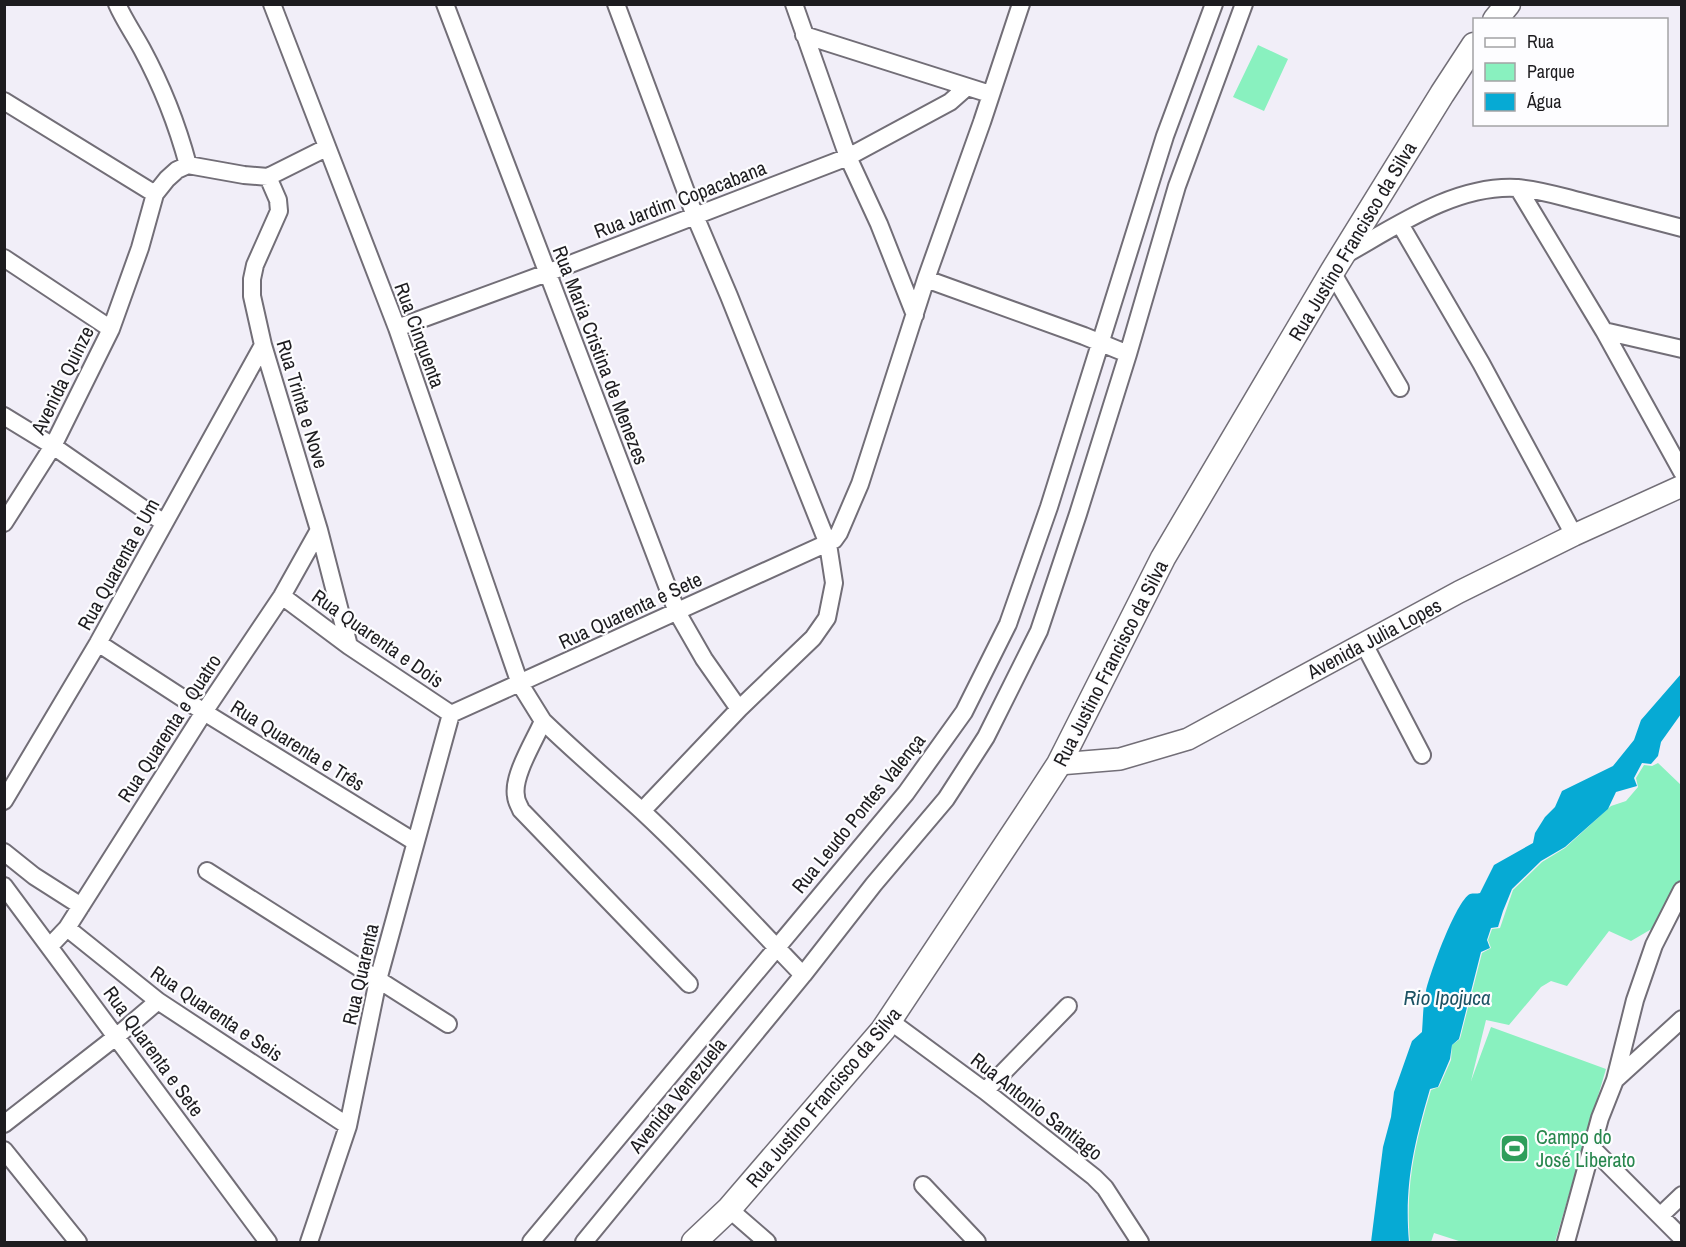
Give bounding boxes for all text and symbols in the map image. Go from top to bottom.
legend [1473,18,1668,126]
text: Rua [1527,29,1554,54]
text: Parque [1527,59,1575,84]
text: Água [1526,89,1561,114]
street label: Rua Justino Francisco da Silva [1282,136,1422,346]
street label: Rua Jardim Copacabana [590,154,770,244]
street label: Rua Maria Cristina de Menezes [547,242,655,468]
street label: Rua Cinquenta [388,279,452,391]
street label: Avenida Quinze [24,321,100,440]
street label: Rua Trinta e Nove [271,336,335,472]
street label: Rua Quarenta e Um [71,493,165,635]
street label: Rua Justino Francisco da Silva [1046,555,1174,771]
street label: Rua Quarenta e Sete [554,565,706,655]
street label: Rua Quarenta e Dois [307,582,449,694]
street label: Avenida Julia Lopes [1301,591,1446,685]
street label: Rua Quarenta e Quatro [111,649,227,807]
street label: Rua Quarenta e Três [226,693,370,797]
street label: Rua Leudo Pontes Valença [785,727,931,899]
street label: Rua Quarenta [335,921,385,1027]
street label: Rua Quarenta e Seis [146,959,288,1067]
street label: Rua Quarenta e Sete [98,980,210,1122]
water label: Rio Ipojuca [1403,983,1491,1012]
street label: Rua Justino Francisco da Silva [739,1001,907,1193]
street label: Avenida Venezuela [621,1032,732,1159]
street label: Rua Antonio Santiago [965,1046,1109,1166]
place label: Campo do José Liberato [1536,1123,1635,1173]
sports icon: Campo do José Liberato [1499,1132,1531,1164]

